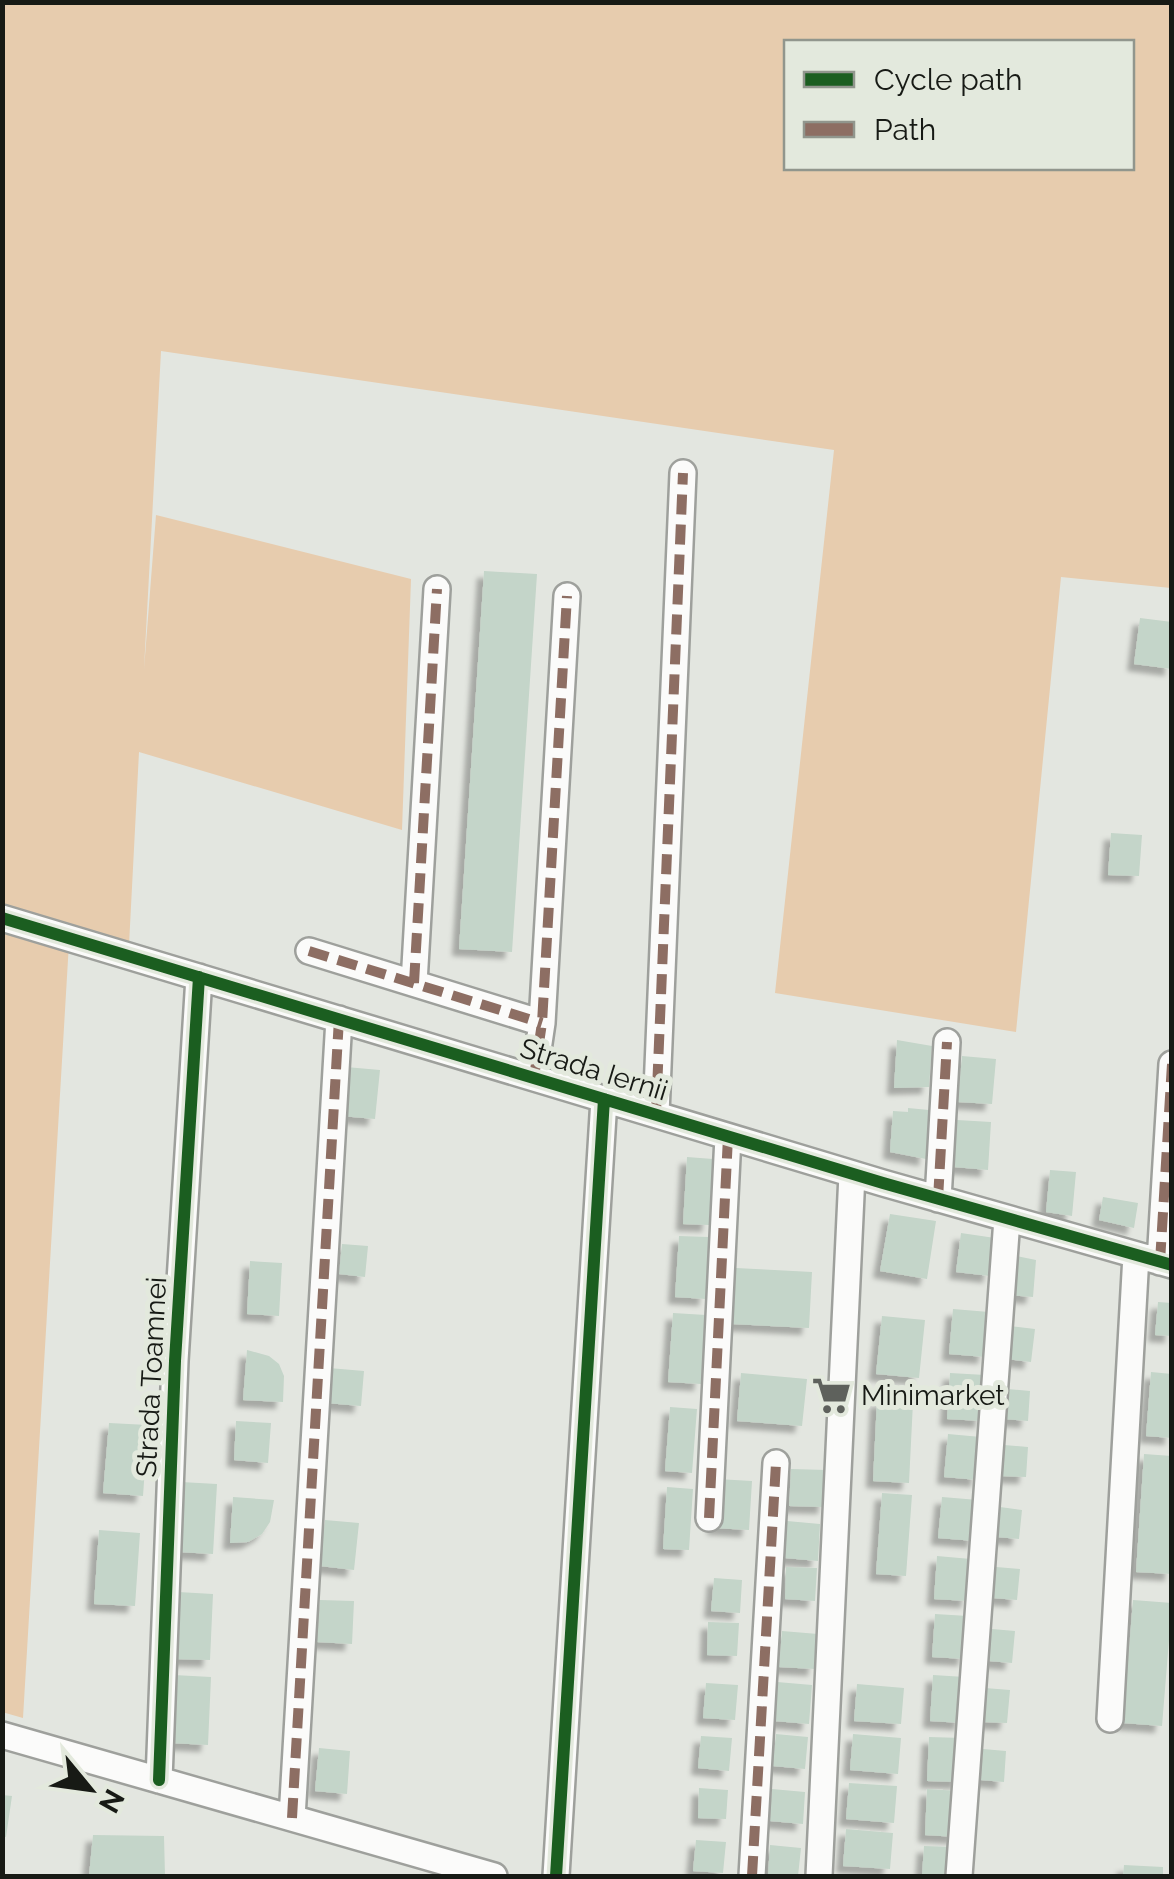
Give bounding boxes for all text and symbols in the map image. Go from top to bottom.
legend [784,40,1134,170]
text: Cycle path [874,62,1022,97]
text: Path [874,112,936,147]
street label: Strada Iernii [516,1031,672,1108]
street label: Strada Toamnei [130,1276,173,1478]
supermarket icon: Minimarket [810,1374,852,1416]
place label: Minimarket [861,1379,1005,1412]
north arrow [40,1739,140,1839]
text: N [92,1784,131,1818]

